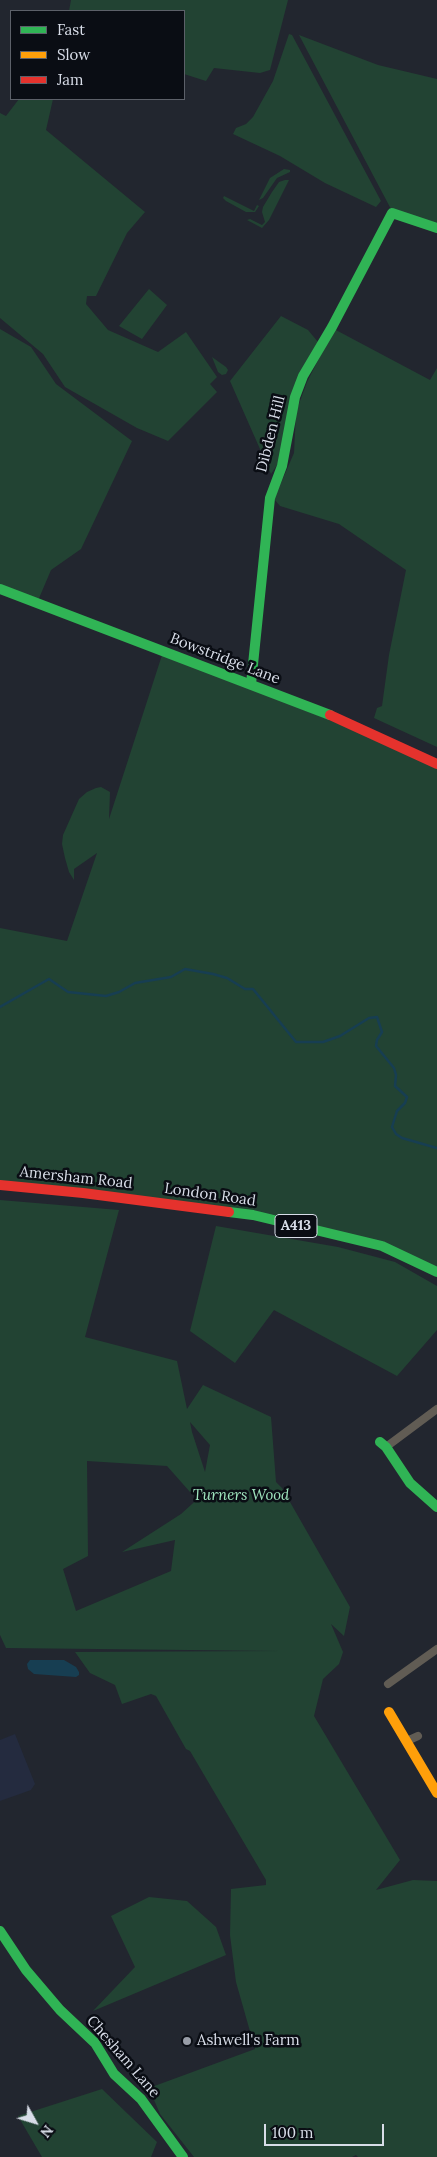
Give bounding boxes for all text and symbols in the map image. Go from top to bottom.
legend [10,10,185,100]
text: Fast [57,20,85,39]
text: Slow [57,45,90,64]
text: Jam [57,70,84,89]
street label: Dibden Hill [253,394,289,474]
street label: Bowstridge Lane [167,630,283,688]
street label: Amersham Road [19,1163,133,1193]
street label: London Road [163,1180,257,1210]
road number: A413 [275,1214,317,1238]
park label: Turners Wood [193,1487,289,1505]
street label: Chesham Lane [83,2012,163,2102]
place label: Ashwell's Farm [197,2032,300,2050]
marker: Ashwell's Farm [181,2035,193,2047]
north arrow [10,2097,60,2147]
scale bar [267,2114,387,2146]
text: N [36,2122,57,2141]
text: 100 m [272,2123,313,2142]

